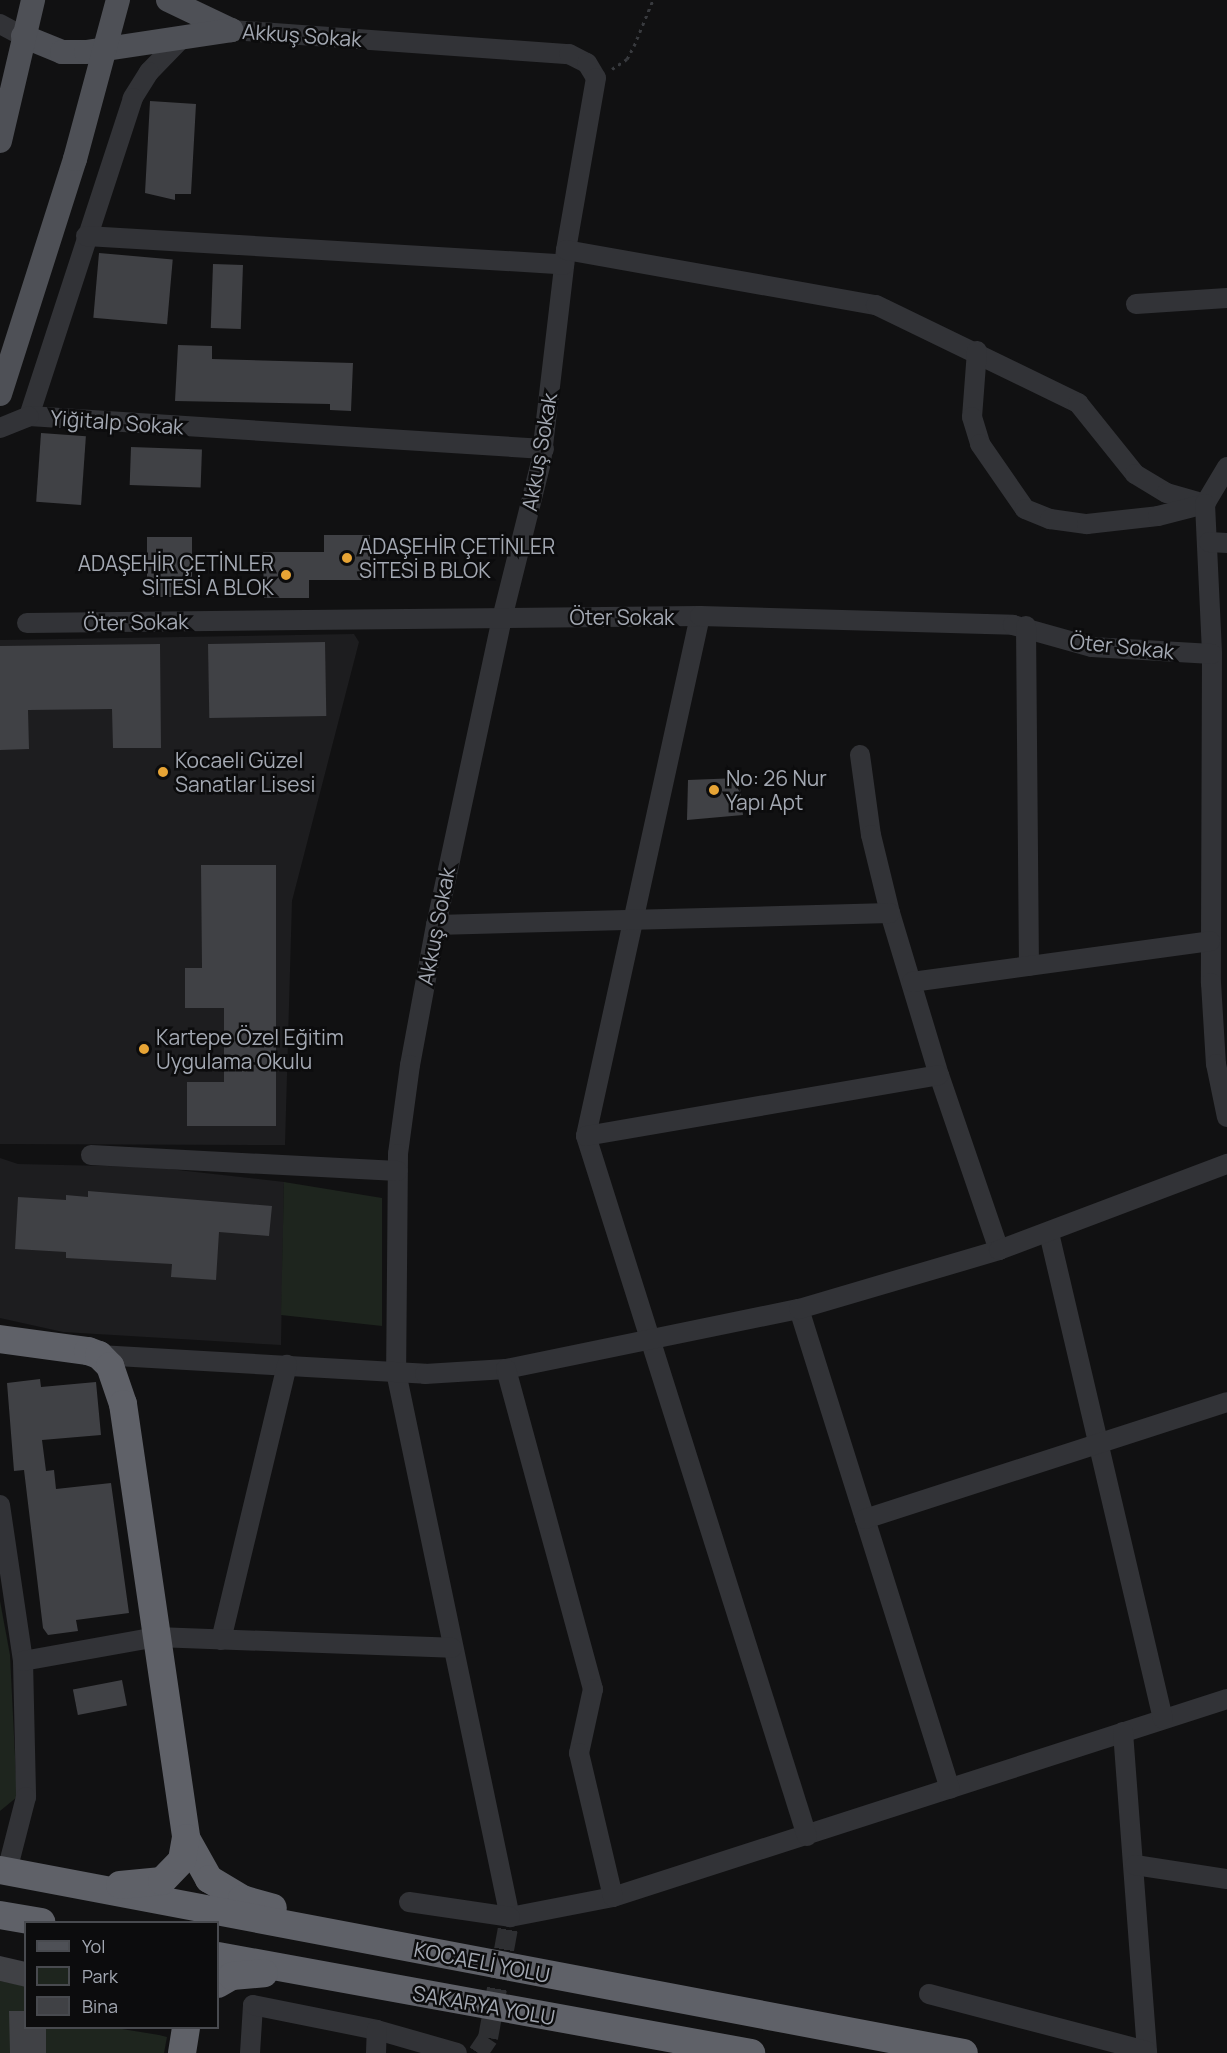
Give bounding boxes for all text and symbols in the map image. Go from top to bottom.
street label: Akkuş Sokak [241,18,363,52]
street label: Akkuş Sokak [516,391,562,513]
street label: Yiğitalp Sokak [50,405,184,439]
place label: ADAŞEHİR ÇETİNLER SİTESİ B BLOK [359,533,555,583]
place label: ADAŞEHİR ÇETİNLER SİTESİ A BLOK [78,550,274,600]
marker: ADAŞEHİR ÇETİNLER SİTESİ B BLOK [340,551,354,565]
marker: ADAŞEHİR ÇETİNLER SİTESİ A BLOK [279,568,293,582]
street label: Öter Sokak [569,604,675,630]
street label: Öter Sokak [83,608,189,636]
street label: Öter Sokak [1068,628,1176,664]
place label: Kocaeli Güzel Sanatlar Lisesi [175,747,315,797]
marker: Kocaeli Güzel Sanatlar Lisesi [156,765,170,779]
place label: No: 26 Nur Yapı Apt [726,765,827,815]
marker: No: 26 Nur Yapı Apt [707,783,721,797]
street label: Akkuş Sokak [412,865,460,987]
place label: Kartepe Özel Eğitim Uygulama Okulu [156,1024,344,1074]
marker: Kartepe Özel Eğitim Uygulama Okulu [137,1042,151,1056]
legend [24,1921,219,2029]
text: Yol [82,1934,105,1958]
street label: KOCAELİ YOLU [412,1936,552,1988]
text: Park [82,1964,118,1988]
street label: SAKARYA YOLU [411,1980,557,2030]
text: Bina [82,1994,118,2018]

